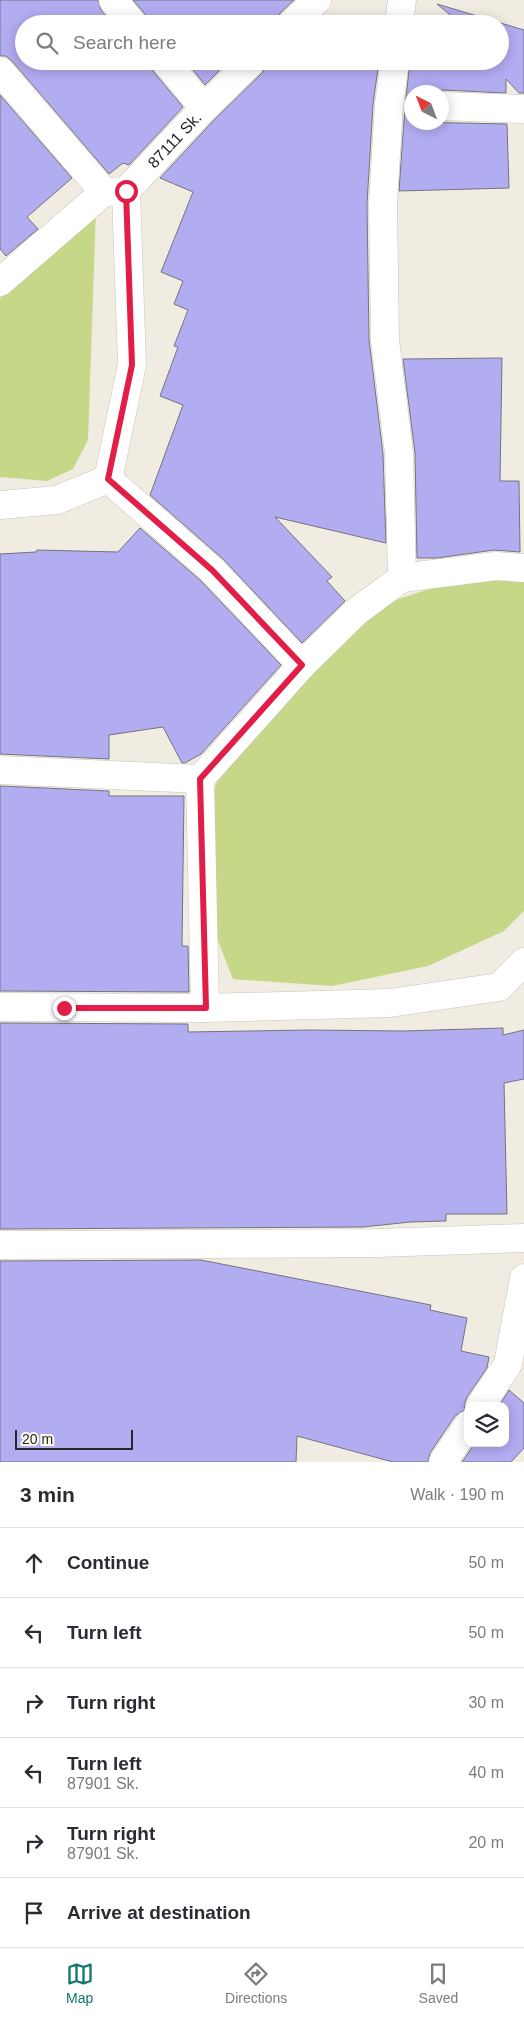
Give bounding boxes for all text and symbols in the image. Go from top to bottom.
search box [15,15,509,70]
icon: search [33,29,61,57]
text: Search here [73,32,177,53]
north arrow [404,85,449,130]
street label: 87111 Sk. [145,109,205,171]
route start [115,180,138,203]
route end [53,997,76,1020]
map controls [464,1402,509,1447]
button: layers [464,1402,509,1447]
scale bar [15,1427,132,1450]
text: 20 m [22,1431,53,1447]
text: 3 min [20,1483,75,1506]
text: Walk · 190 m [410,1486,504,1503]
icon: ahead [20,1549,48,1577]
text: Continue [67,1552,149,1573]
text: 50 m [468,1554,504,1571]
icon: left [20,1619,48,1647]
text: Turn left [67,1622,142,1643]
text: 50 m [468,1624,504,1641]
icon: right [20,1689,48,1717]
text: Turn right [67,1692,155,1713]
text: 30 m [468,1694,504,1711]
text: Turn left [67,1753,142,1774]
icon: left [20,1759,48,1787]
text: 40 m [468,1764,504,1781]
text: 87901 Sk. [67,1775,139,1792]
text: Turn right [67,1823,155,1844]
icon: right [20,1829,48,1857]
text: 20 m [468,1834,504,1851]
text: 87901 Sk. [67,1845,139,1862]
icon: arrive [20,1899,48,1927]
text: Arrive at destination [67,1902,251,1923]
tab: Map [66,1960,94,2006]
tab: Directions [225,1960,287,2006]
tab: Saved [419,1960,458,2006]

